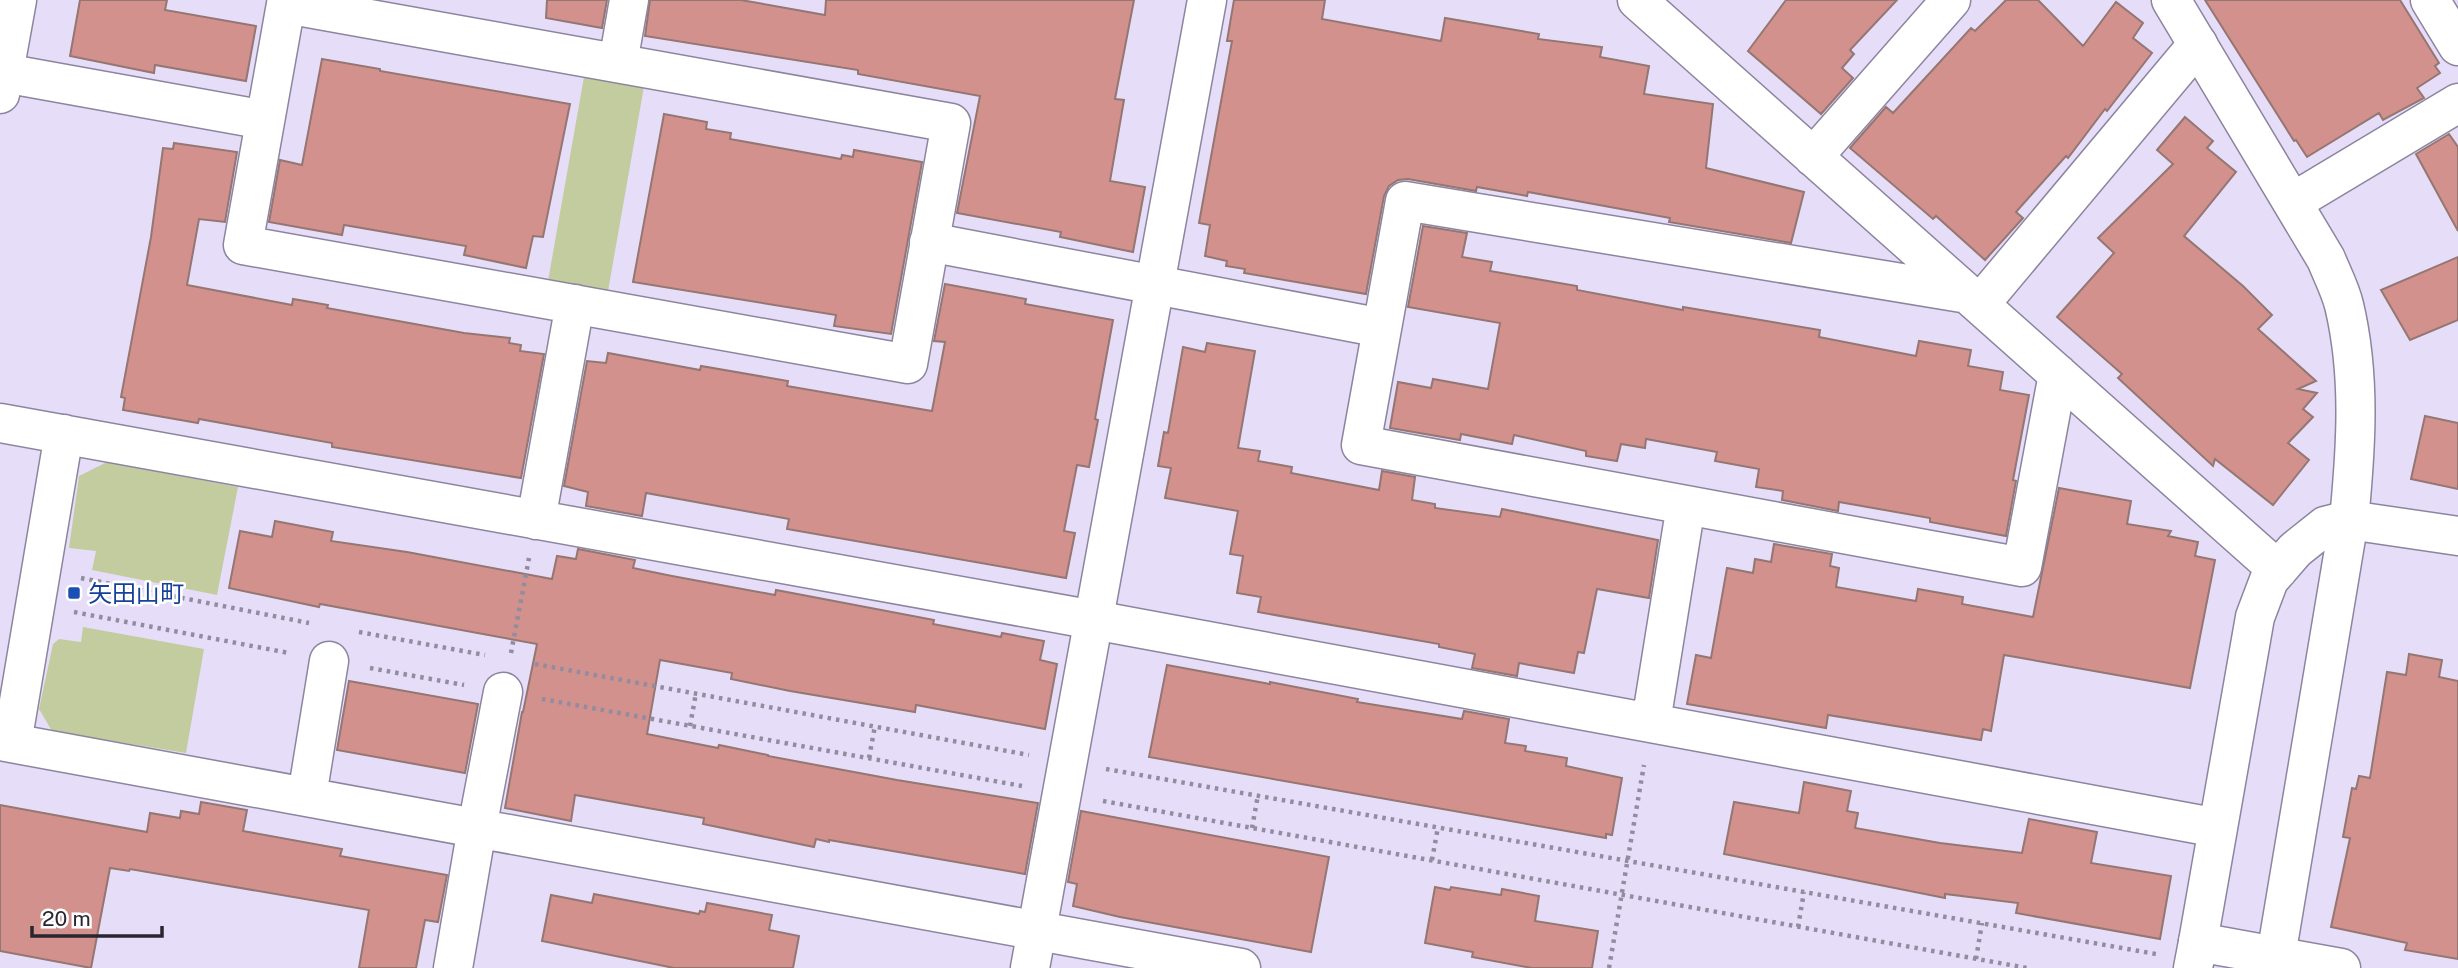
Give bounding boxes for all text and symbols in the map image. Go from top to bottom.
place label: 矢田山町 [88,579,184,607]
marker: 矢田山町 [66,585,82,601]
scale bar [32,894,161,938]
text: 20 m [42,906,91,931]

